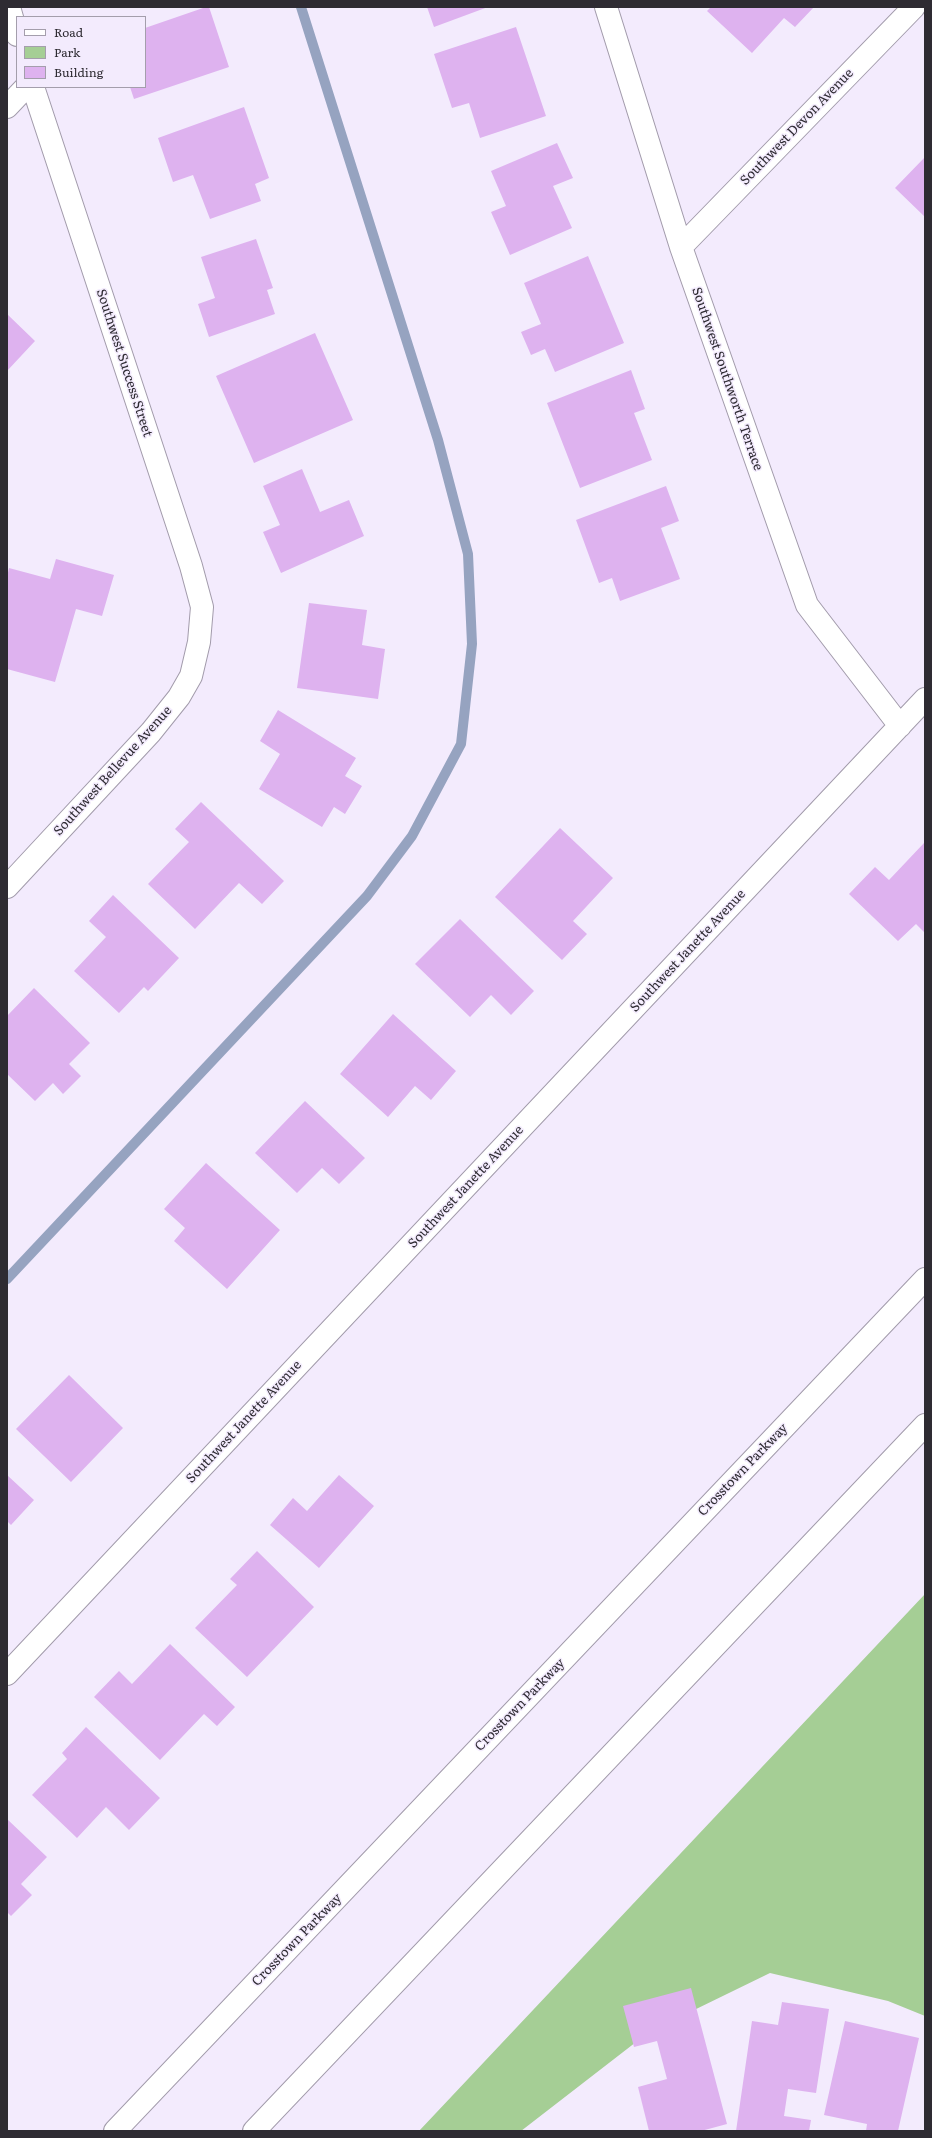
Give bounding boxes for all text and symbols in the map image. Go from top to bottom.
legend [16,16,146,88]
text: Road [54,23,83,41]
text: Park [54,43,80,61]
text: Building [54,63,103,81]
street label: Southwest Devon Avenue [737,66,857,188]
street label: Southwest Southworth Terrace [688,285,766,473]
street label: Southwest Success Street [93,287,155,439]
street label: Southwest Bellevue Avenue [51,703,175,839]
street label: Southwest Janette Avenue [627,887,749,1015]
street label: Southwest Janette Avenue [405,1123,527,1251]
street label: Southwest Janette Avenue [183,1358,305,1486]
street label: Crosstown Parkway [695,1421,791,1519]
street label: Crosstown Parkway [472,1656,568,1754]
street label: Crosstown Parkway [249,1891,345,1989]

